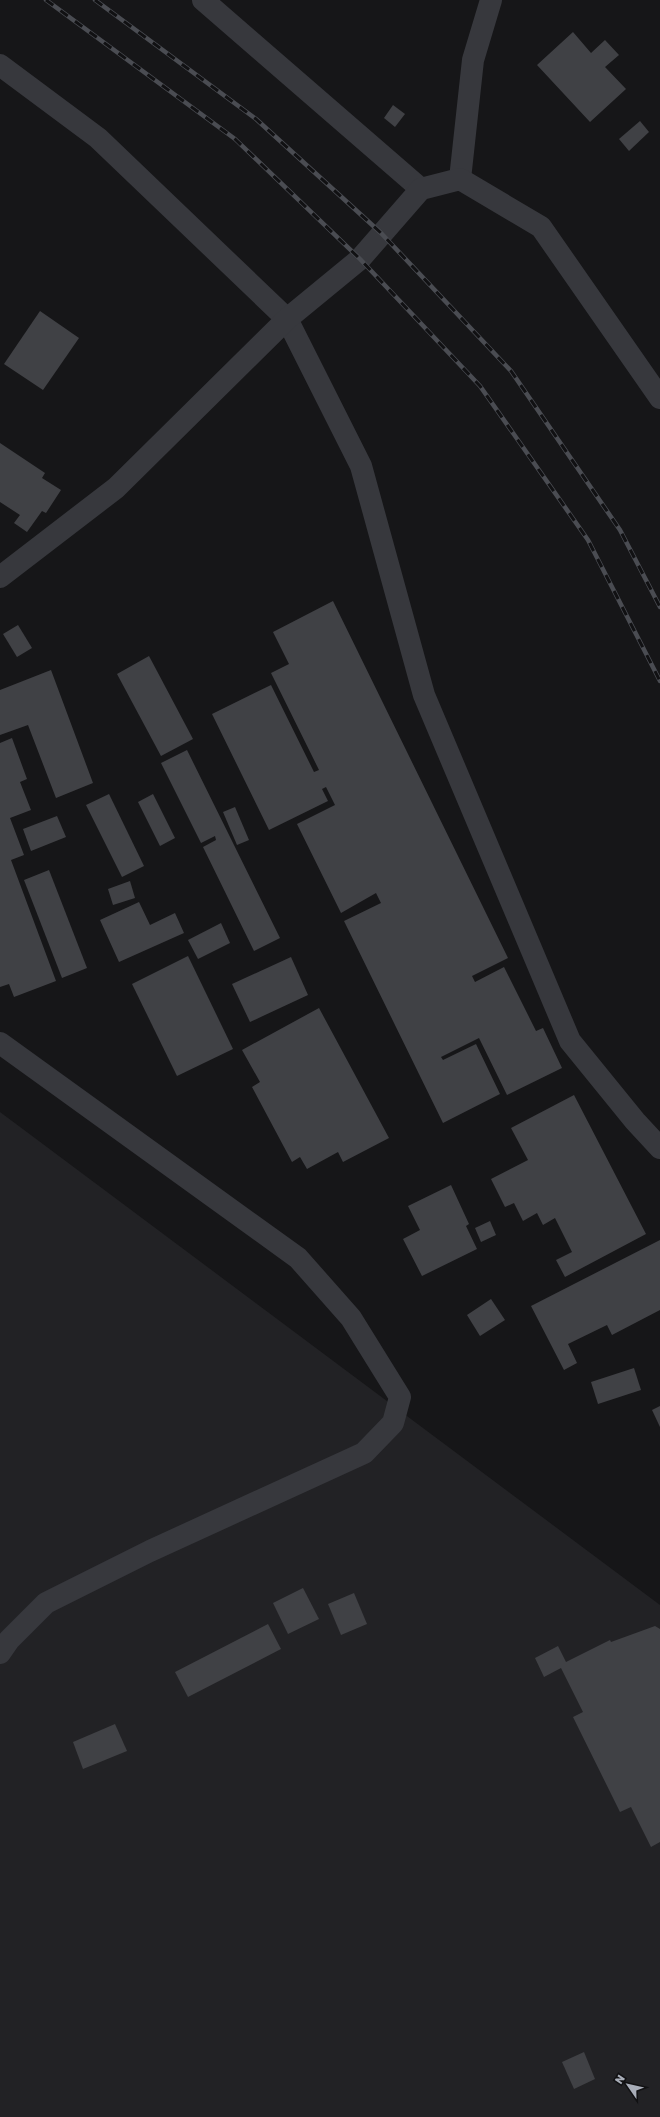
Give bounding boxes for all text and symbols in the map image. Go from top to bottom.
north arrow [608,2065,648,2105]
text: N [612,2072,627,2086]

